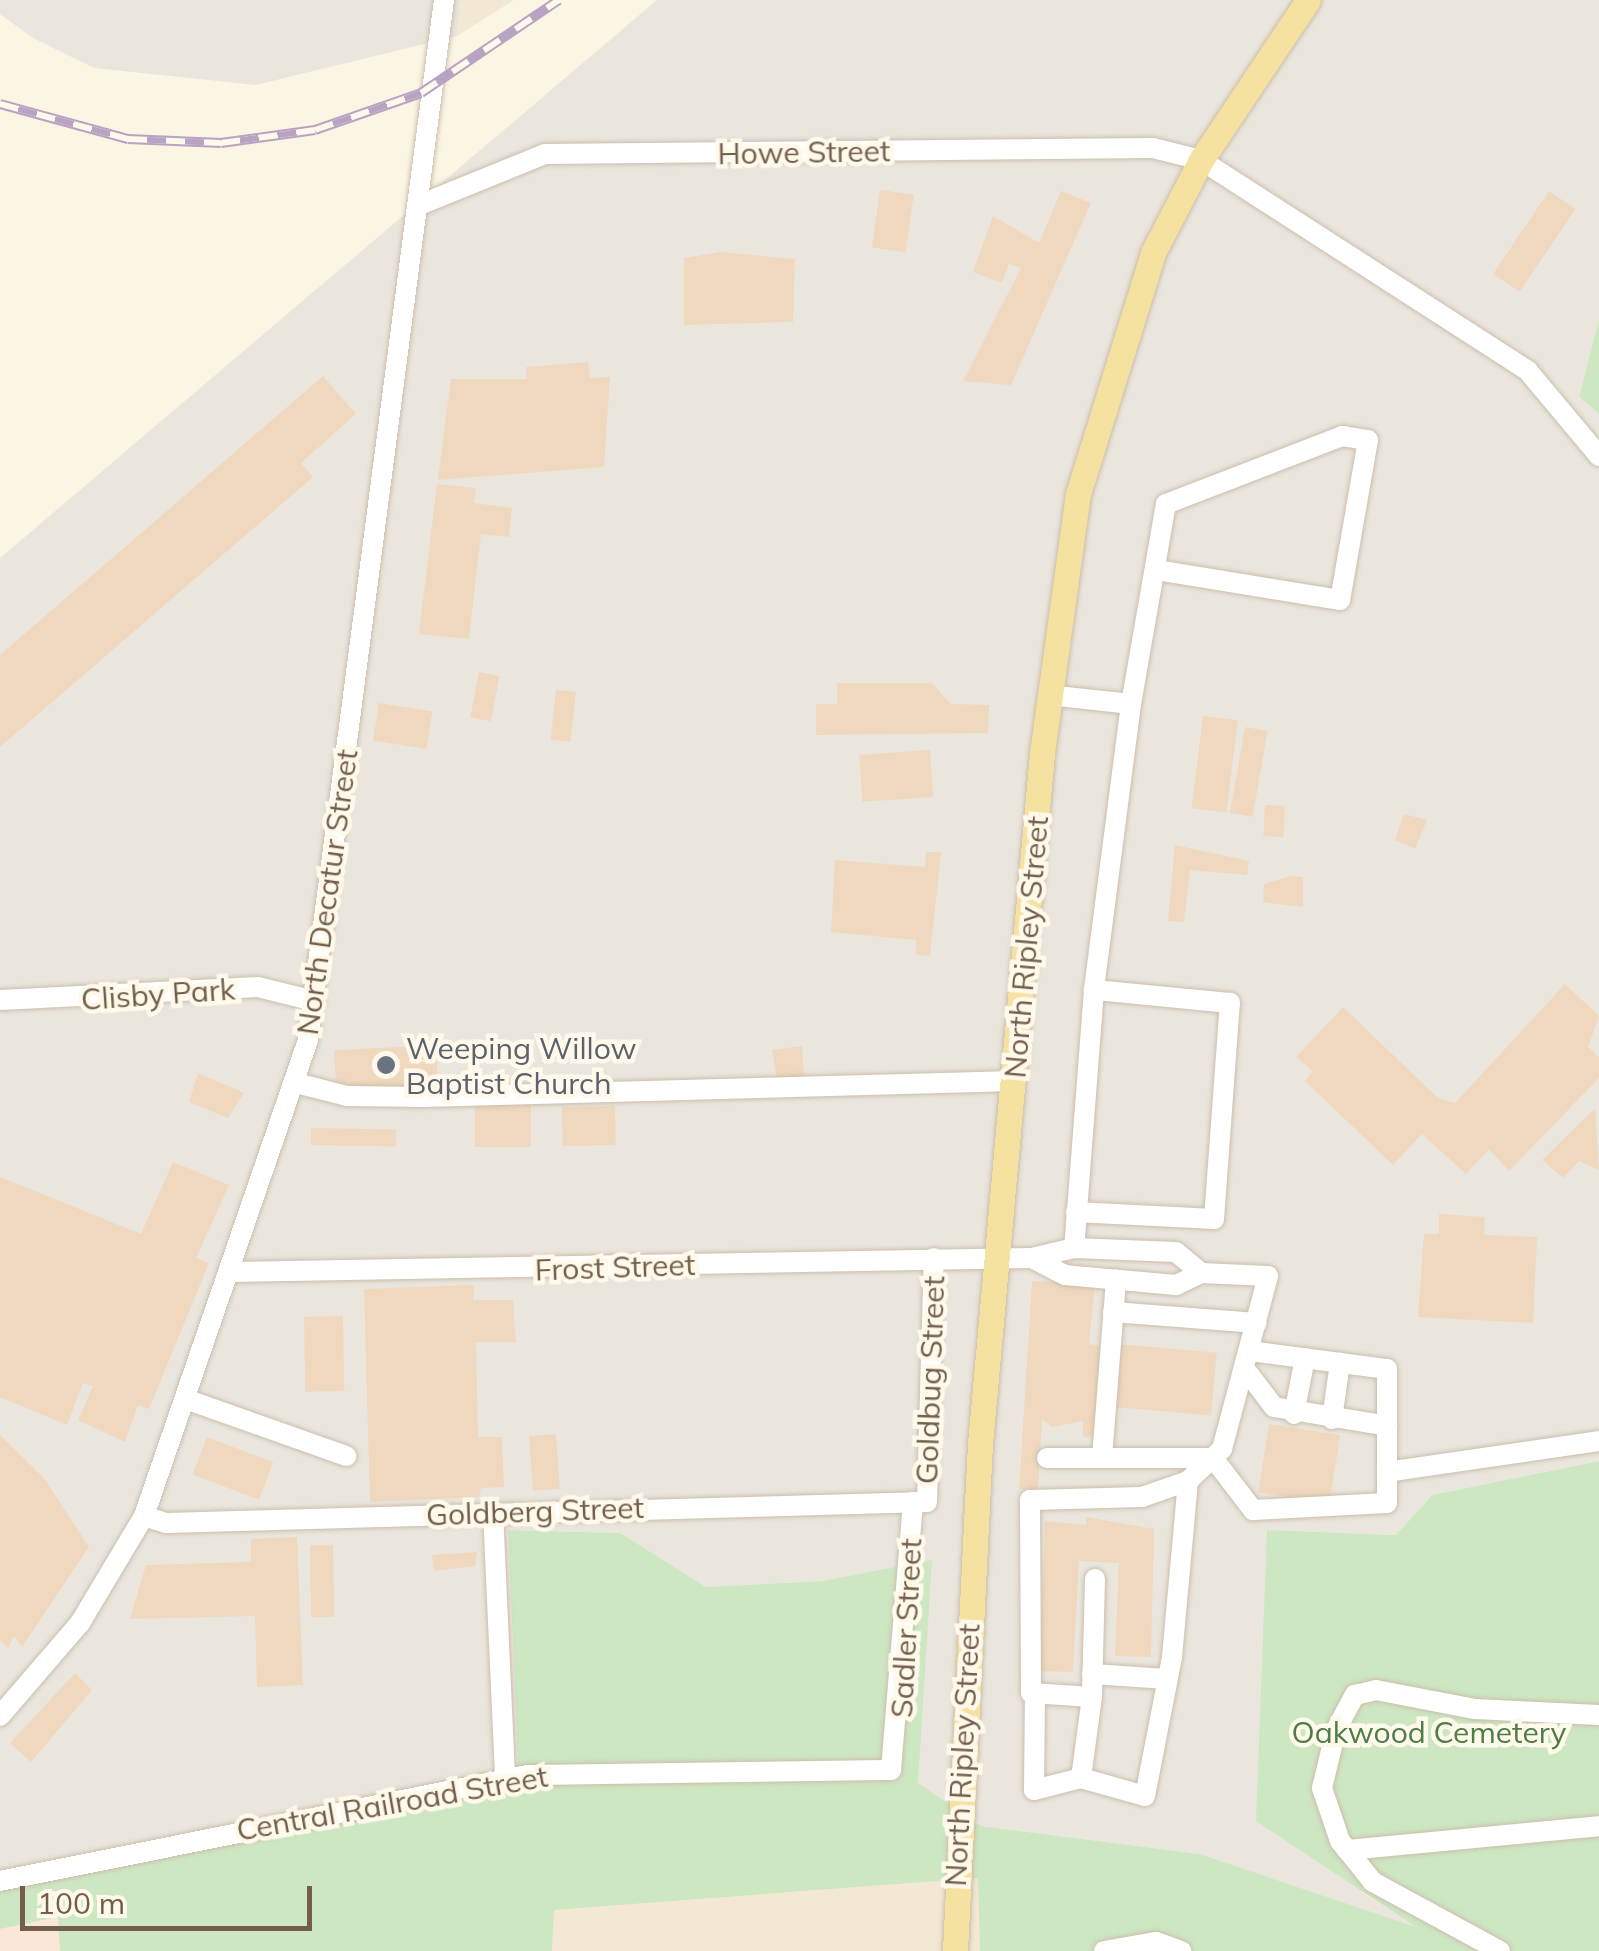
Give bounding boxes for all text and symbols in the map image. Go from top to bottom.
street label: Howe Street [717,132,891,172]
street label: North Decatur Street [289,747,365,1037]
street label: North Ripley Street [997,814,1055,1080]
street label: Clisby Park [80,971,236,1017]
place label: Weeping Willow Baptist Church [406,1030,637,1100]
marker: Weeping Willow Baptist Church [375,1054,397,1076]
street label: Frost Street [534,1246,696,1288]
street label: Goldbug Street [908,1275,952,1485]
street label: Goldberg Street [425,1489,645,1533]
street label: Sadler Street [883,1537,929,1719]
street label: North Ripley Street [937,1623,987,1887]
park label: Oakwood Cemetery [1292,1714,1566,1750]
street label: Central Railroad Street [234,1758,550,1848]
scale bar [25,1866,318,1928]
text: 100 m [37,1884,125,1922]

